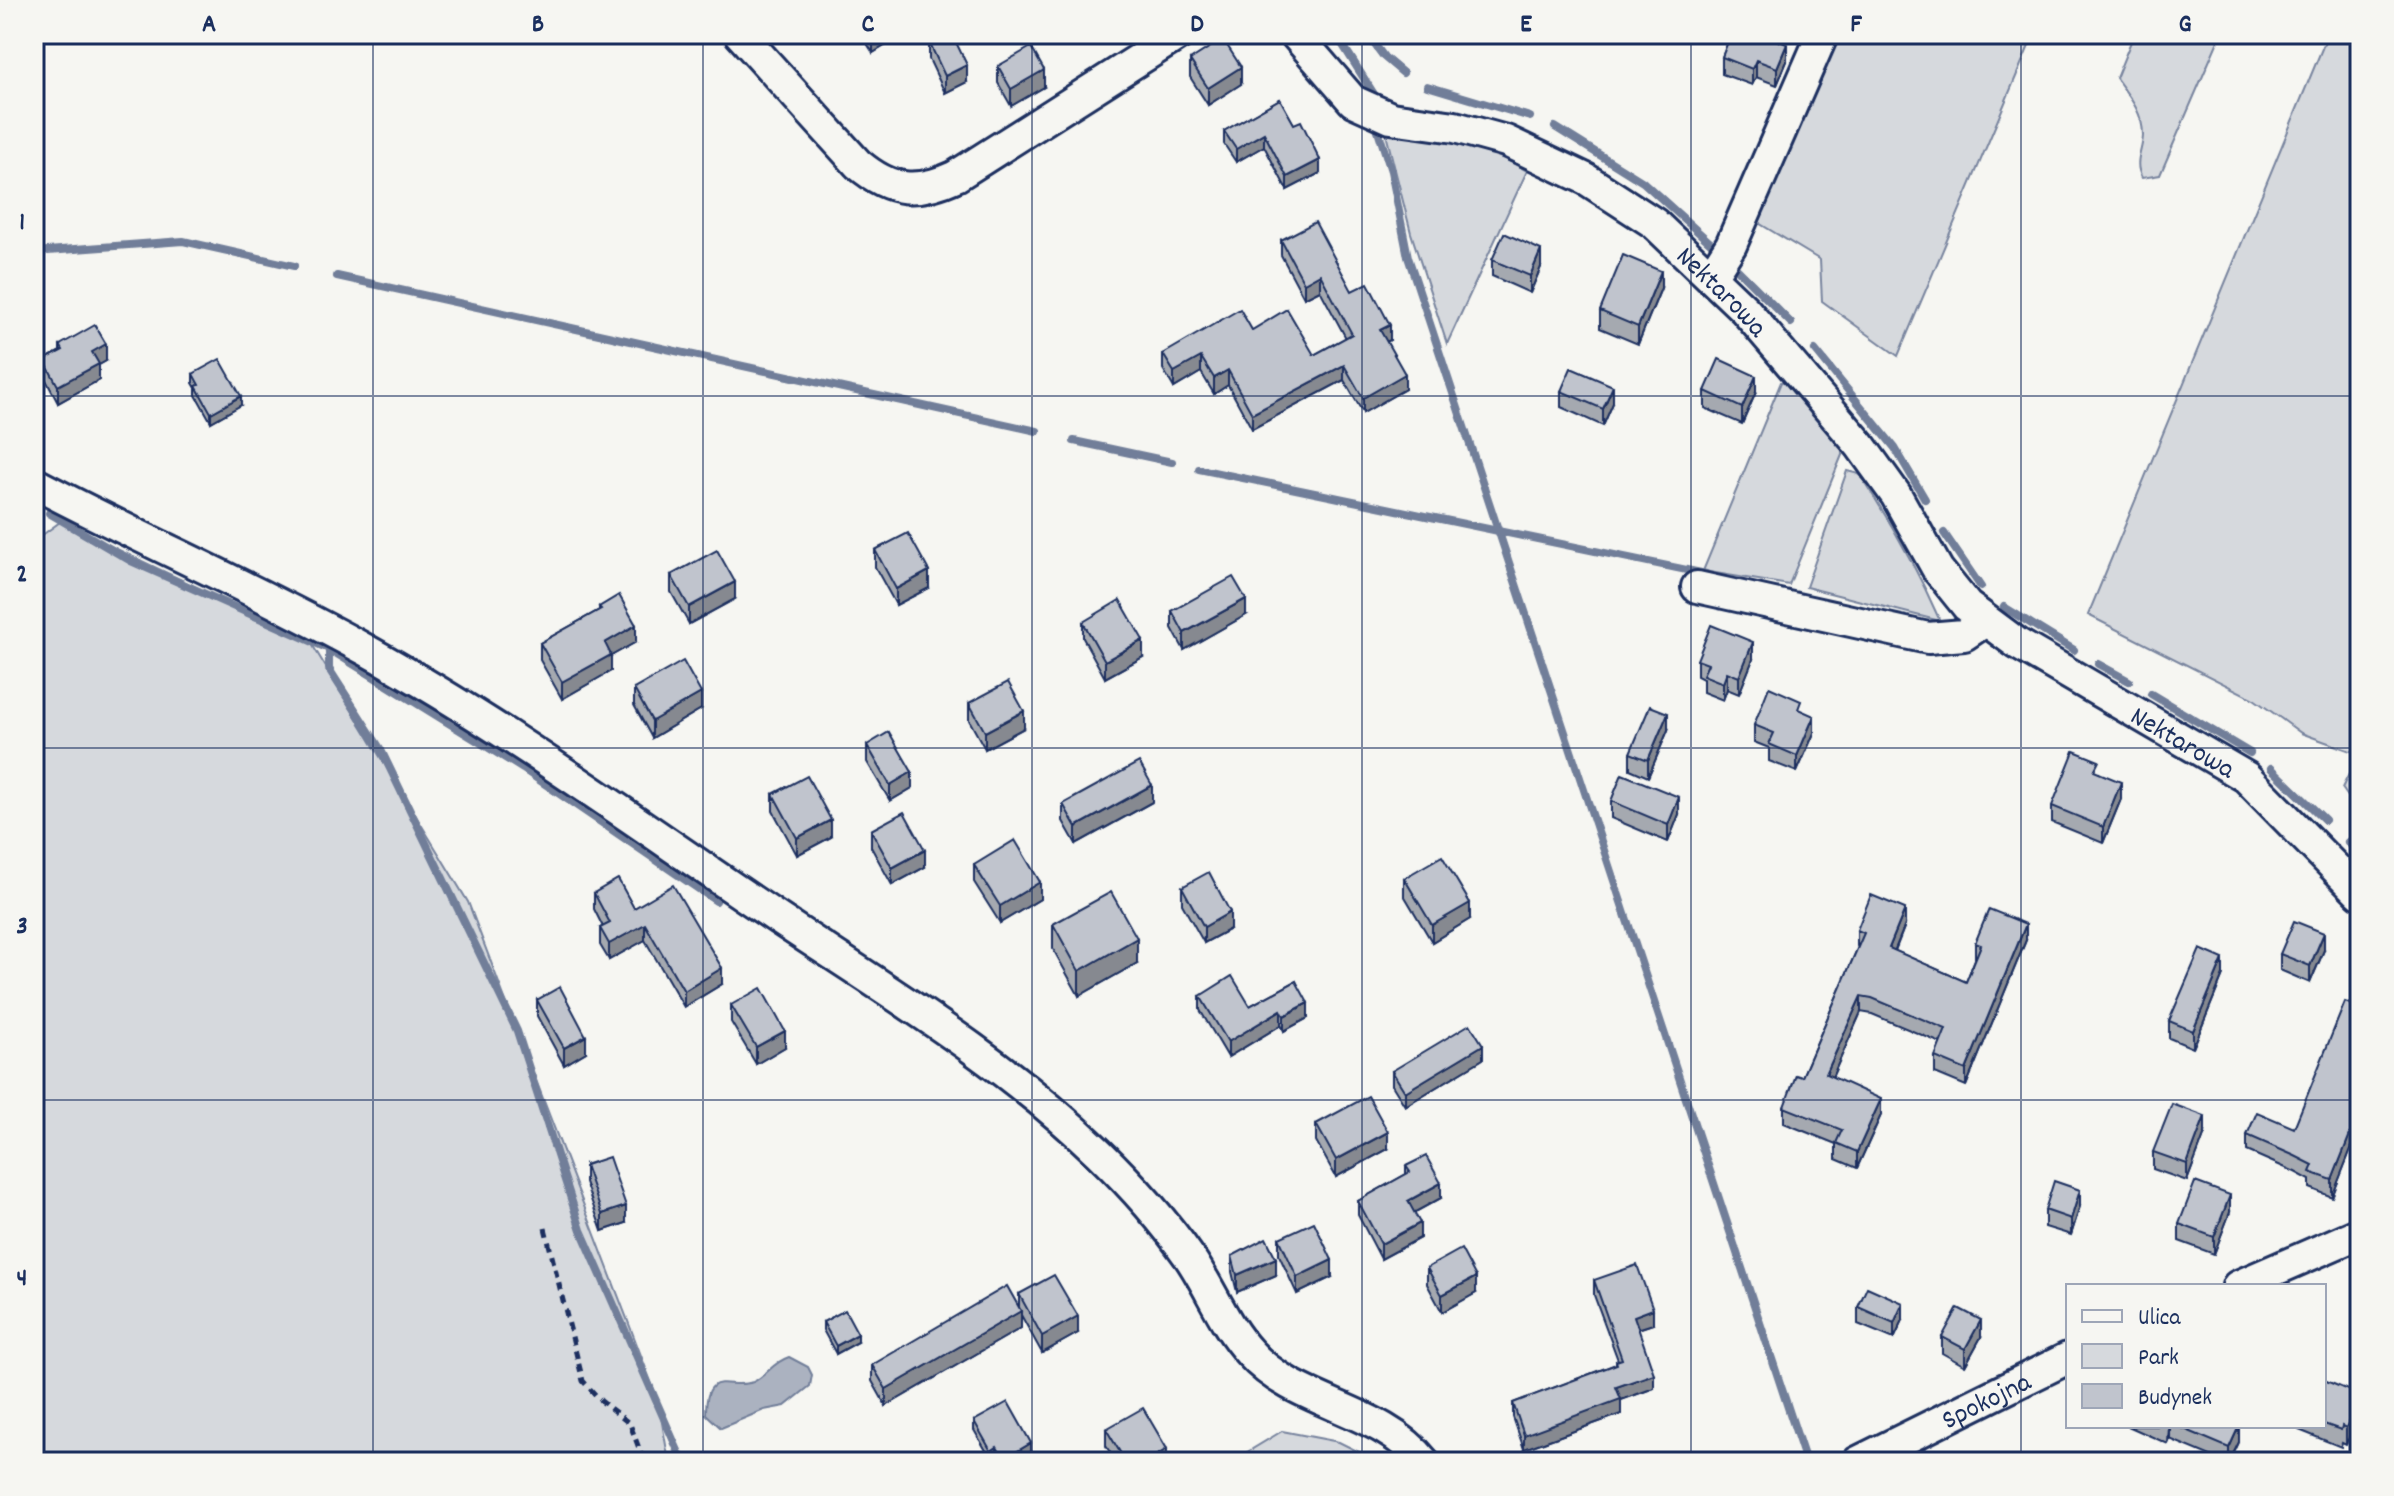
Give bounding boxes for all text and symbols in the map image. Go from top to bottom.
text: A [202,7,216,44]
text: B [532,7,544,44]
text: C [862,7,875,44]
text: D [1190,7,1204,44]
text: E [1520,7,1532,44]
text: F [1850,7,1862,44]
text: G [2178,7,2192,44]
text: 1 [19,205,25,242]
street label: Nektarowa [1665,239,1775,348]
text: 2 [16,557,28,594]
street label: Nektarowa [2122,699,2242,792]
text: 3 [16,909,28,946]
text: 4 [17,1261,27,1298]
legend [2066,1284,2326,1428]
text: Ulica [2138,1302,2181,1336]
text: Park [2138,1342,2179,1376]
street label: Spokojna [1936,1364,2040,1442]
text: Budynek [2138,1382,2212,1416]

